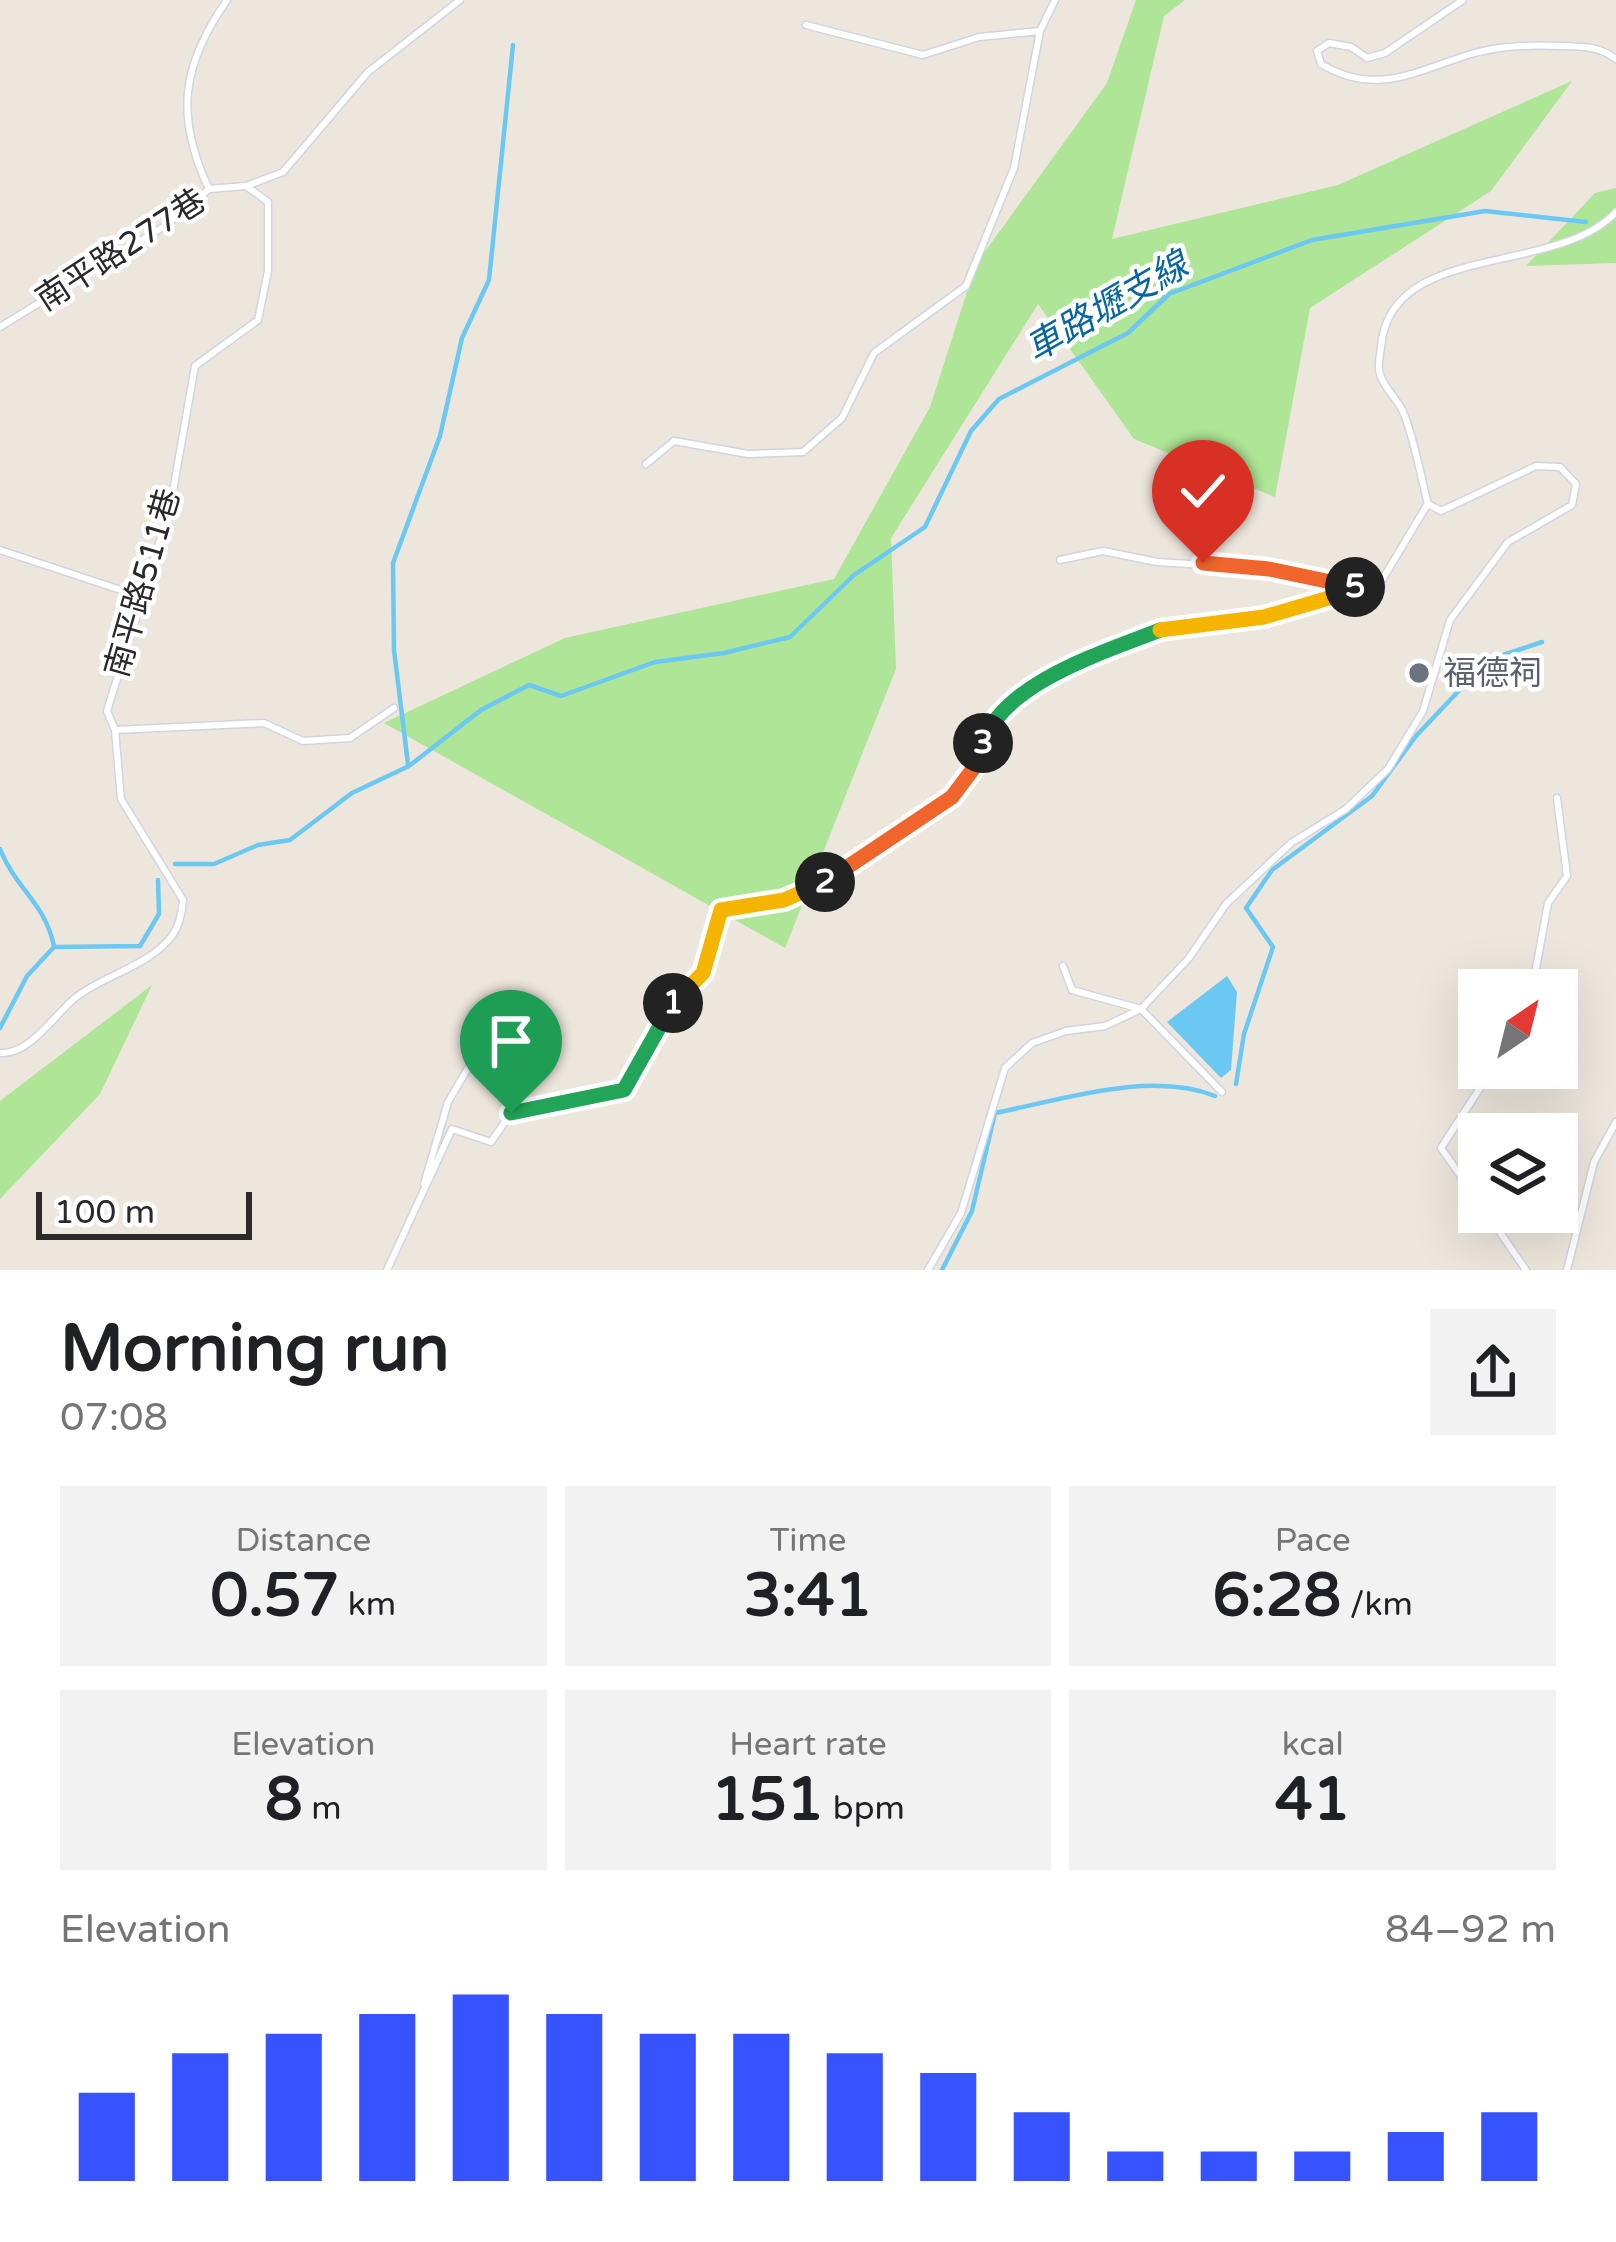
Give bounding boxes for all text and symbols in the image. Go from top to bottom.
street label: 南平路277巷 [29,181,213,319]
water label: 車路壢支線 [1018,241,1199,371]
pin [1152,440,1254,563]
icon: check [1170,458,1236,524]
street label: 南平路511巷 [97,484,189,682]
pin: 5 [1325,557,1385,617]
text: 5 [1345,567,1365,606]
place label: 福德祠 [1443,654,1542,693]
marker: 福德祠 [1406,660,1432,686]
pin: 3 [953,713,1013,773]
text: 3 [973,723,993,762]
pin: 2 [795,852,855,912]
text: 2 [815,862,835,901]
north arrow [1458,969,1578,1089]
map controls [1458,969,1578,1233]
pin: 1 [643,973,703,1033]
text: 1 [663,983,683,1022]
pin [460,990,562,1113]
icon: arrive [478,1008,544,1074]
button: layers [1458,1113,1578,1233]
scale bar [36,1186,252,1239]
text: 100 m [54,1193,155,1232]
text: Morning run [60,1309,450,1389]
button: share [1430,1309,1556,1435]
text: 07:08 [60,1394,168,1441]
text: Distance [235,1521,371,1560]
text: Time [770,1521,846,1560]
text: Pace [1275,1521,1351,1560]
text: 0.57 [211,1560,339,1632]
text: 3:41 [744,1560,872,1632]
text: 6:28 [1213,1560,1341,1632]
text: km [339,1585,396,1624]
text: /km [1341,1585,1413,1624]
text: Elevation [231,1725,375,1764]
text: Heart rate [729,1725,887,1764]
text: kcal [1282,1725,1344,1764]
text: 8 [265,1764,303,1836]
text: 151 [711,1764,824,1836]
text: 41 [1275,1764,1350,1836]
text: m [303,1789,342,1828]
text: bpm [824,1789,905,1828]
text: Elevation [60,1906,230,1953]
text: 84–92 m [1385,1906,1556,1953]

